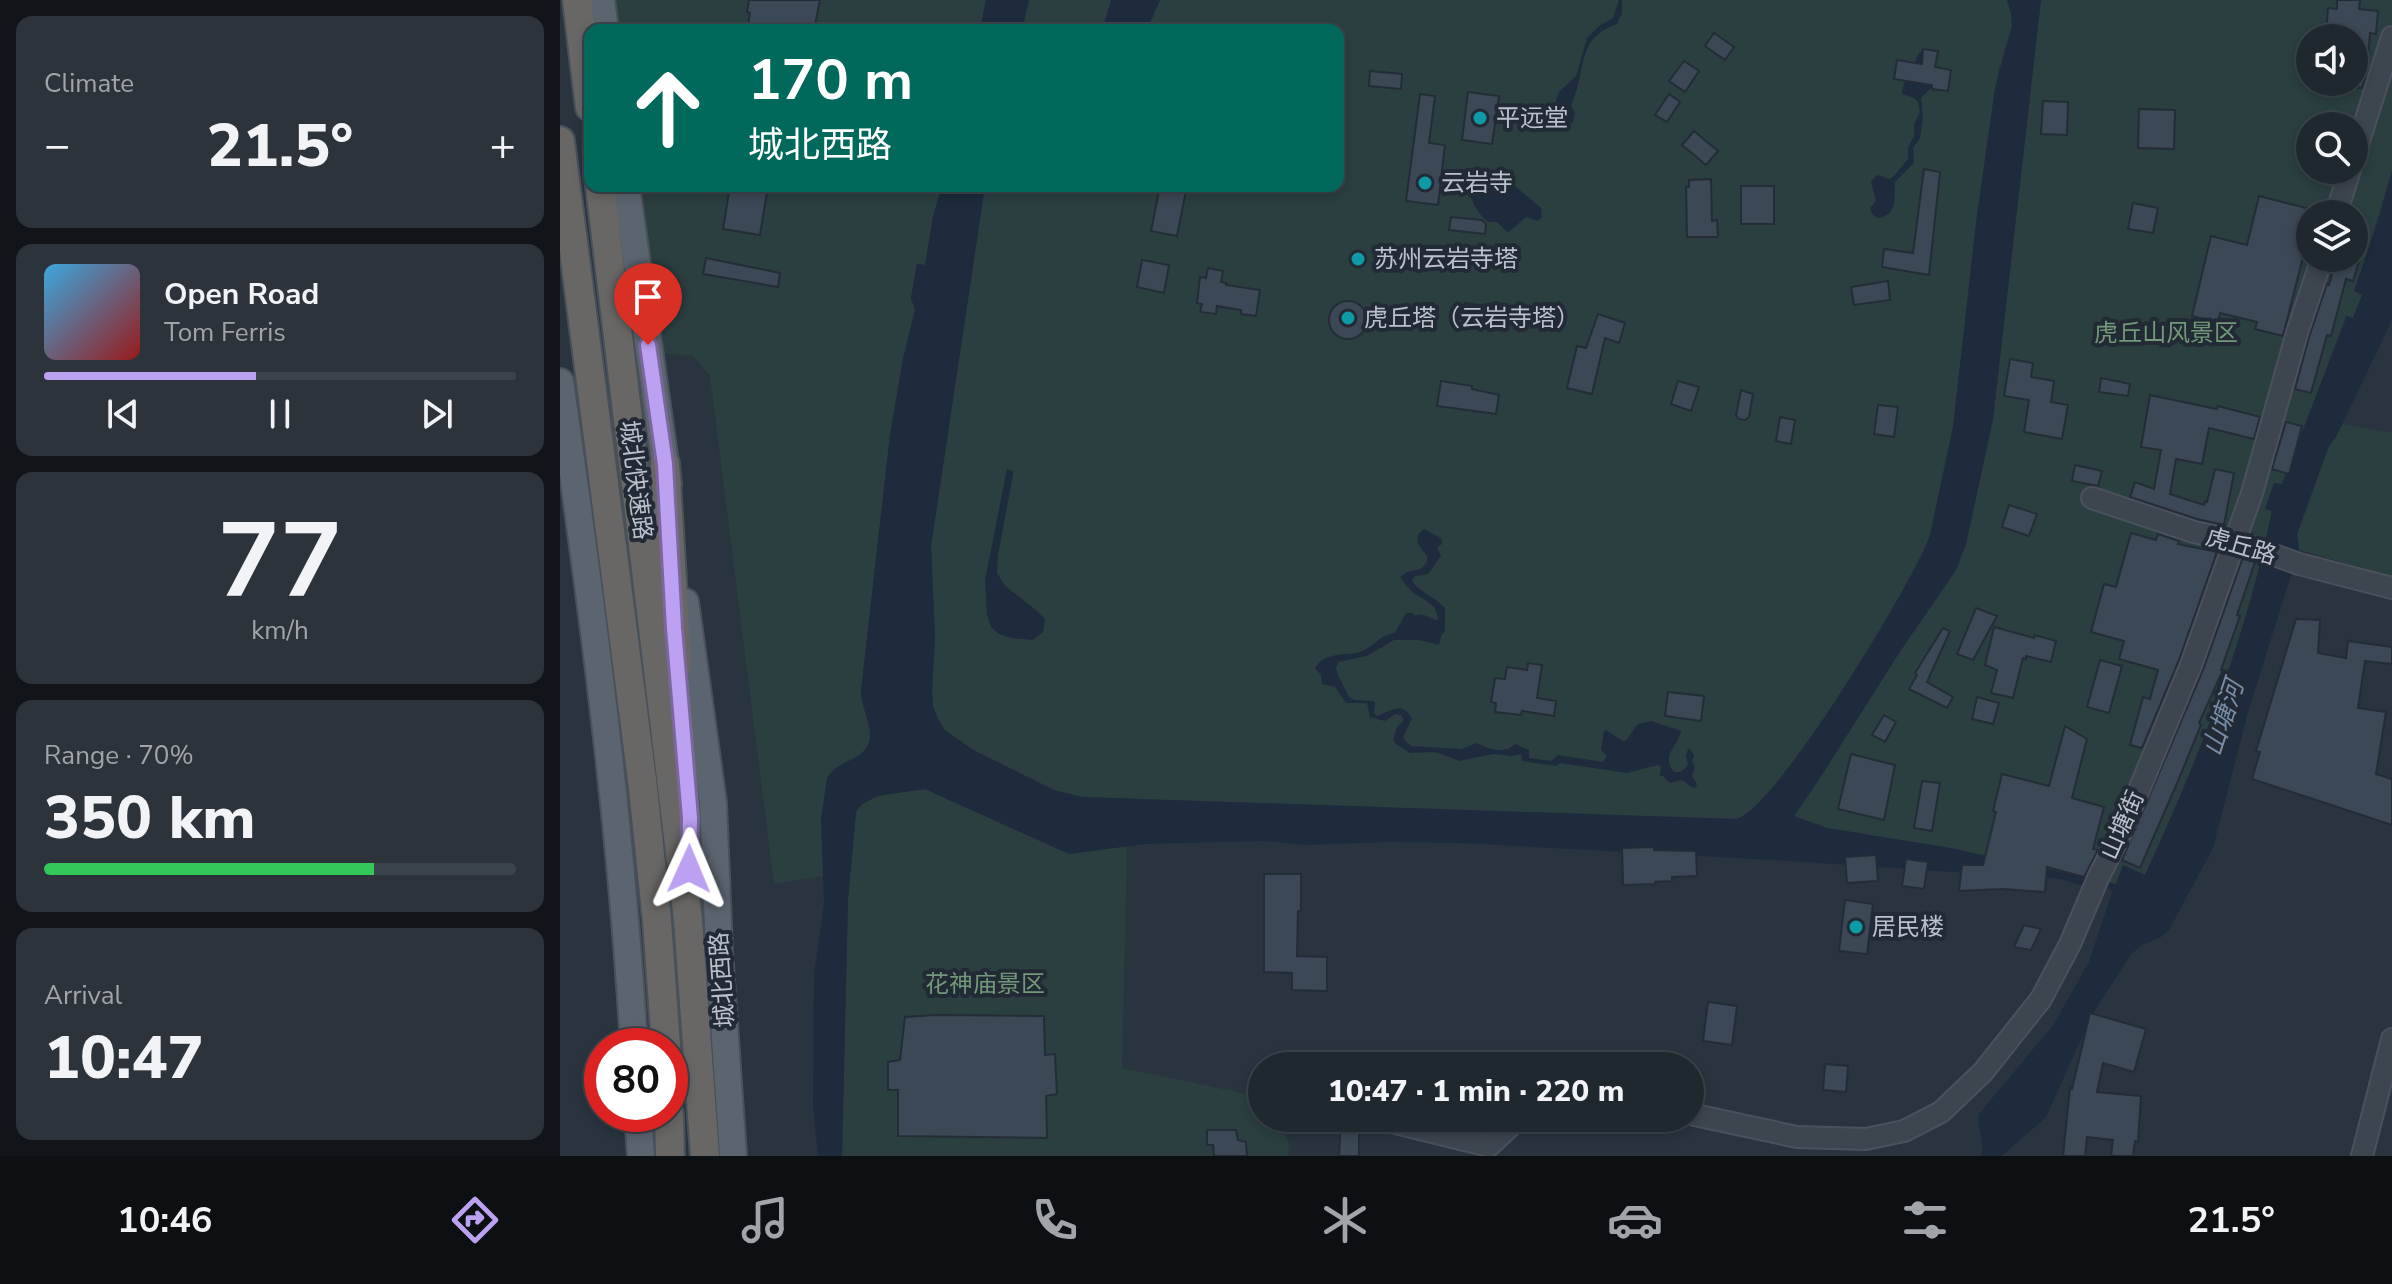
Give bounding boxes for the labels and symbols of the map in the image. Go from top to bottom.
place label: 平远堂 [1496,102,1568,134]
marker: 平远堂 [1471,109,1489,127]
place label: 云岩寺 [1441,167,1513,199]
marker: 云岩寺 [1416,174,1434,192]
place label: 苏州云岩寺塔 [1374,243,1518,275]
marker: 苏州云岩寺塔 [1349,250,1367,268]
pin [614,263,682,345]
place label: 虎丘塔（云岩寺塔） [1364,302,1580,334]
marker: 虎丘塔（云岩寺塔） [1339,309,1357,327]
park label: 虎丘山风景区 [2094,317,2238,349]
street label: 城北快速路 [613,418,659,542]
street label: 虎丘路 [2202,520,2280,572]
water label: 山塘河 [2195,671,2254,761]
street label: 山塘街 [2093,786,2151,864]
position arrow [647,827,731,911]
place label: 居民楼 [1872,911,1944,943]
marker: 居民楼 [1847,918,1865,936]
street label: 城北西路 [703,931,741,1029]
park label: 花神庙景区 [925,968,1045,1000]
speed limit sign: 80 [584,1028,688,1132]

